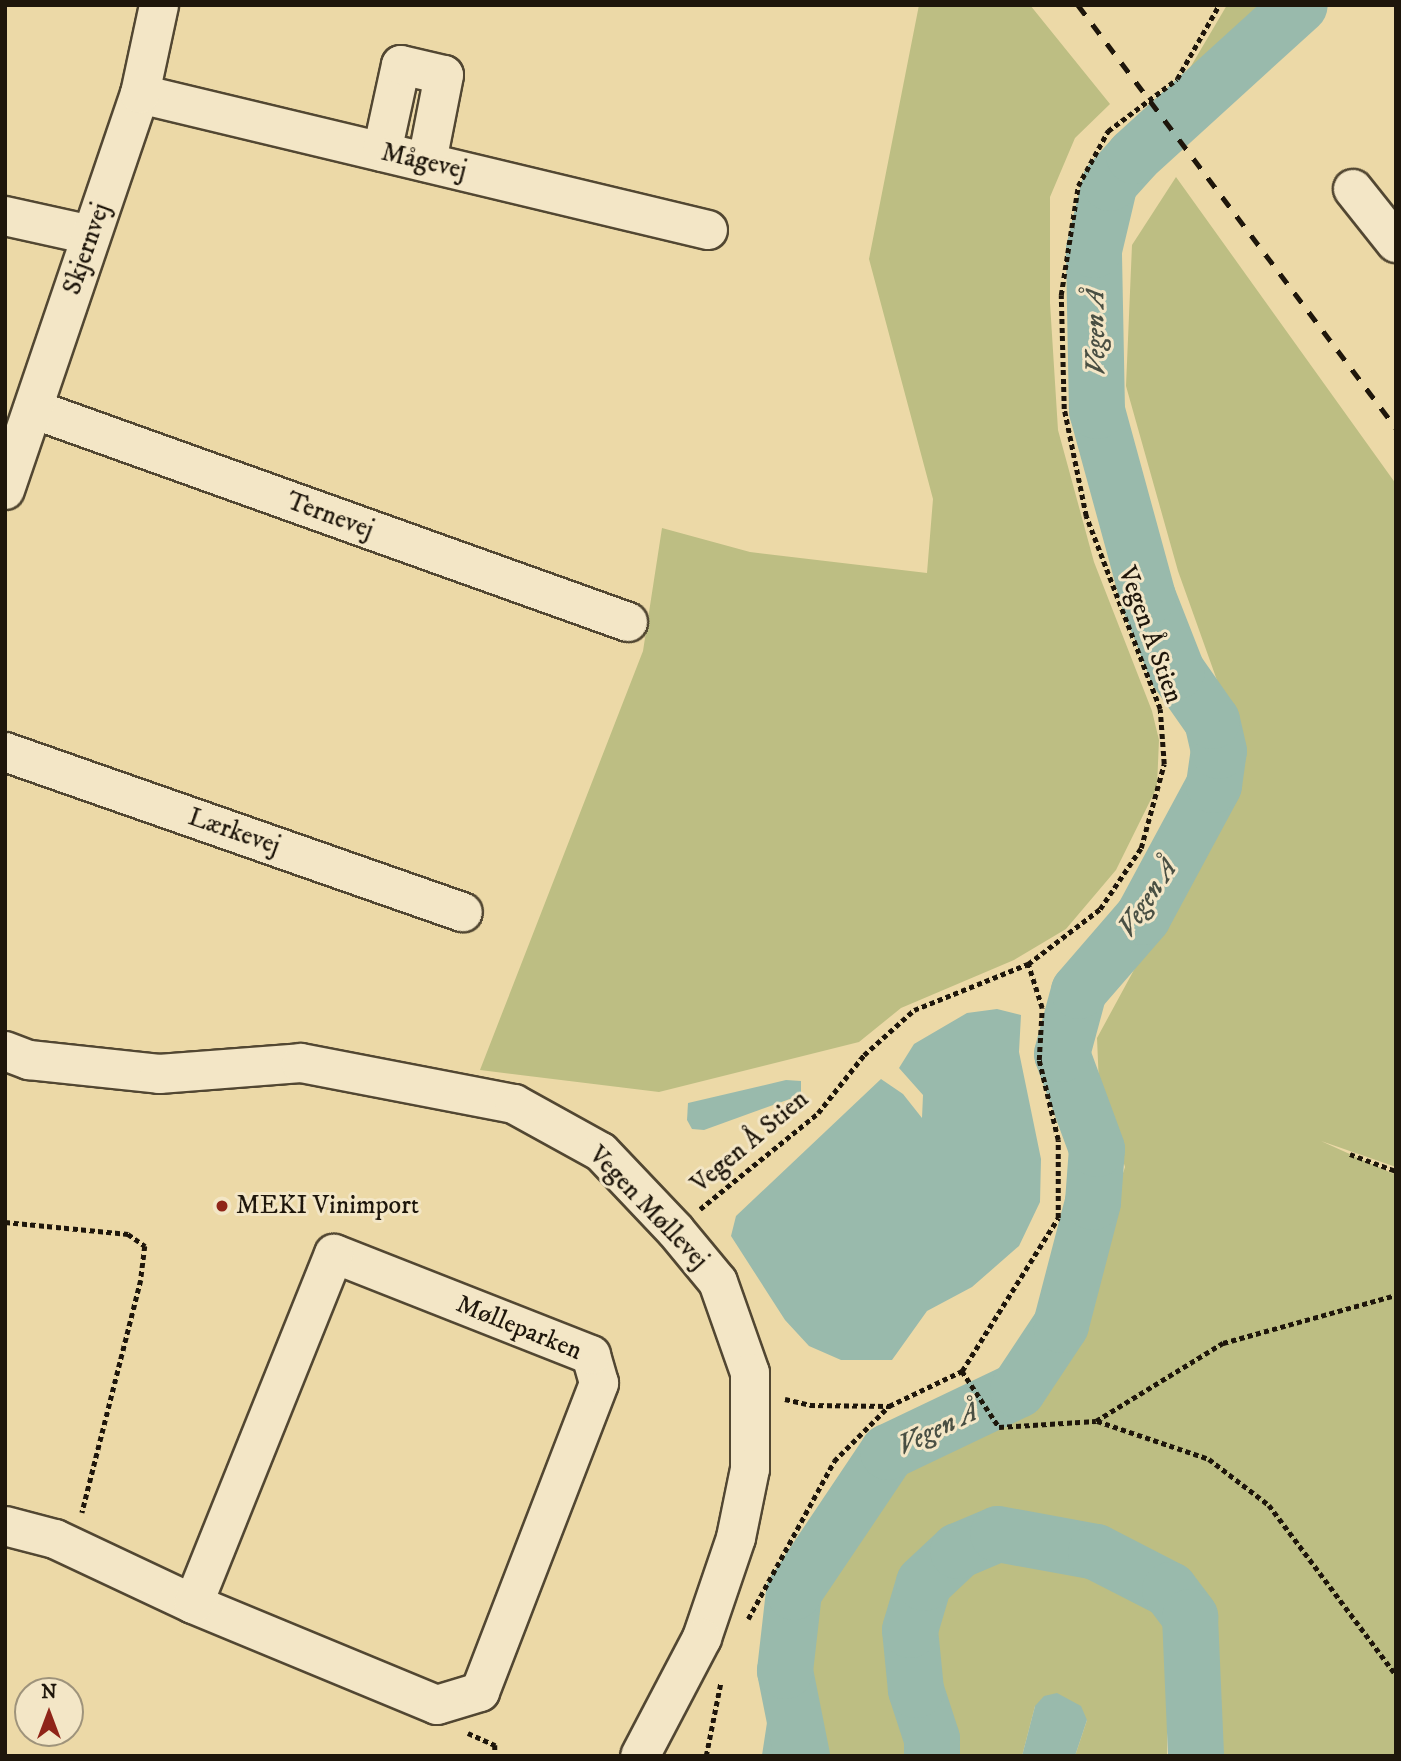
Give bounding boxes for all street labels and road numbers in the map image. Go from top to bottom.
street label: Mågevej [378,137,470,187]
street label: Skjernvej [57,199,117,299]
street label: Ternevej [282,486,378,546]
street label: Vegen Å Stien [1111,562,1189,708]
street label: Lærkevej [184,802,284,862]
street label: Vegen Å Stien [685,1084,815,1200]
street label: Vegen Møllevej [582,1140,714,1276]
street label: Mølleparken [452,1289,586,1367]

